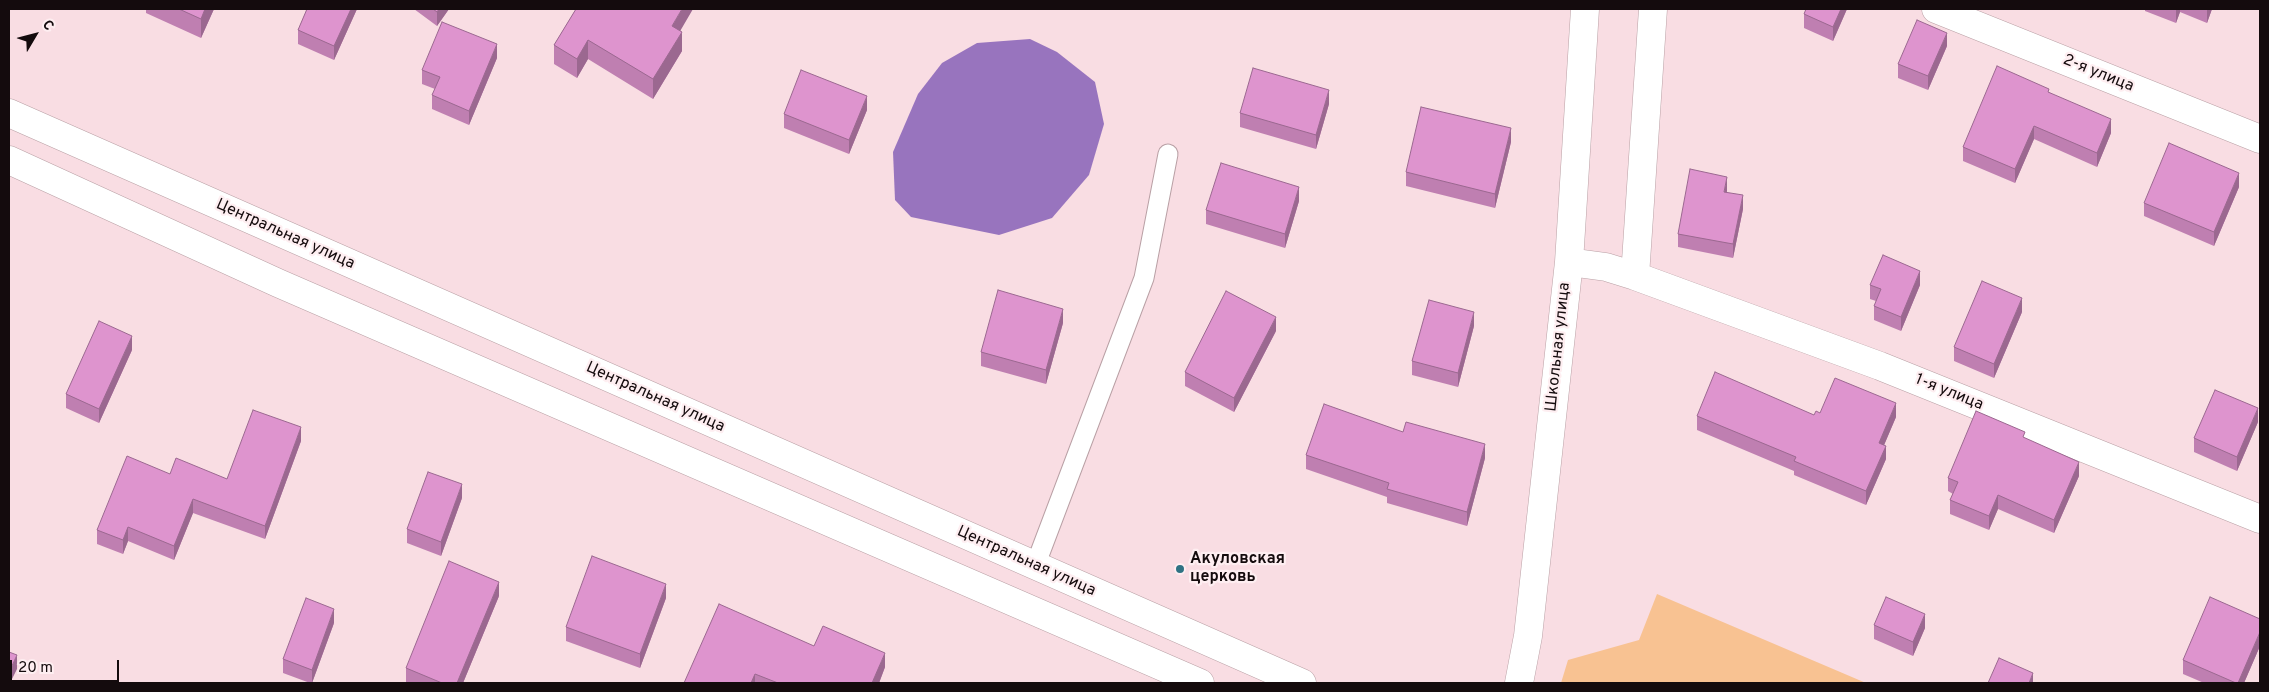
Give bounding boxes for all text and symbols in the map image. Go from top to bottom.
north arrow [10,10,60,60]
text: С [38,17,57,34]
street label: 2-я улица [2060,51,2136,97]
street label: Центральная улица [213,196,357,274]
street label: Школьная улица [1543,281,1575,413]
street label: Центральная улица [583,359,727,437]
street label: 1-я улица [1912,371,1986,415]
street label: Центральная улица [954,523,1098,601]
place label: Акуловская церковь [1190,550,1285,588]
marker: Акуловская церковь [1174,563,1186,575]
scale bar [12,650,121,682]
text: 20 m [18,659,53,678]

